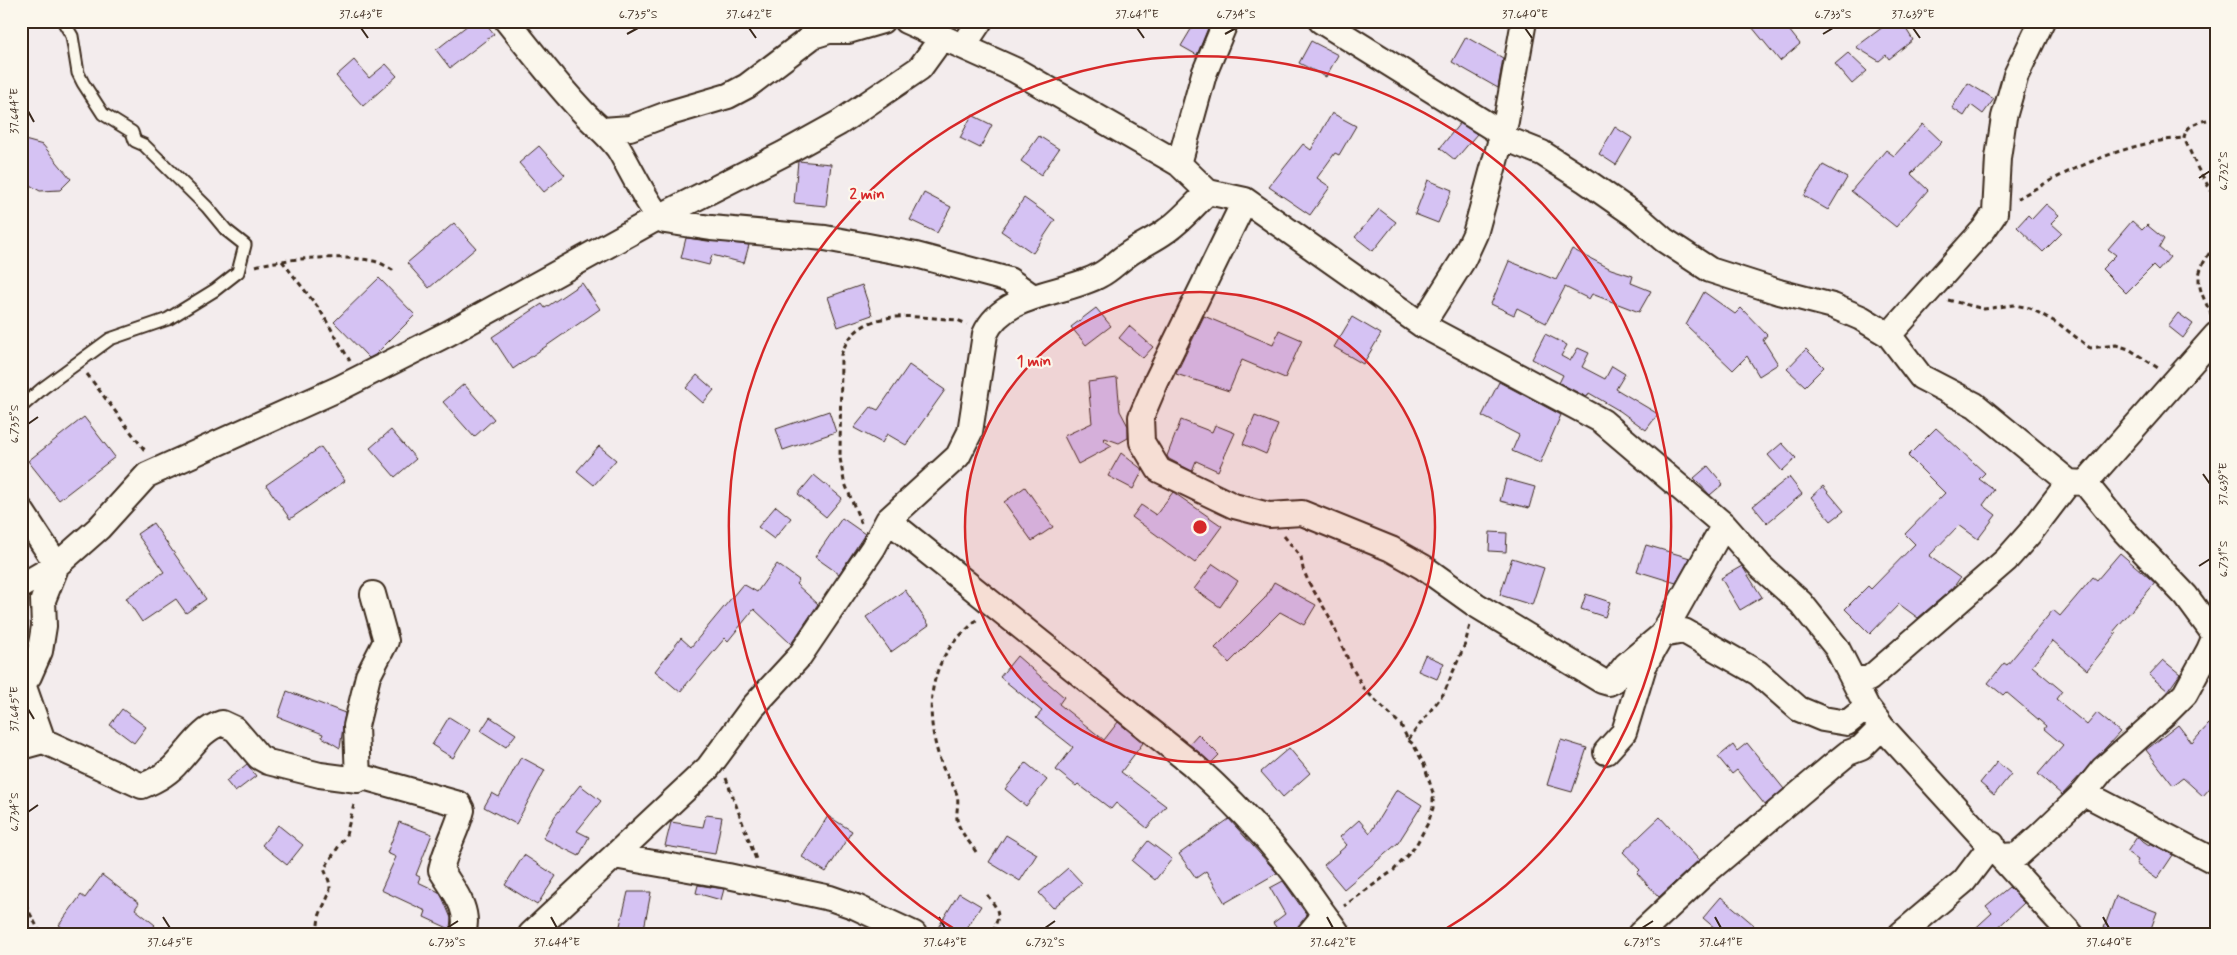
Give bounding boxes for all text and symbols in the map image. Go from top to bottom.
text: 37.643°E [339,7,383,23]
text: 6.735°S [619,7,658,23]
text: 37.642°E [726,7,772,23]
text: 37.641°E [1115,7,1159,23]
text: 6.734°S [1216,7,1256,23]
text: 37.640°E [1502,7,1548,23]
text: 6.733°S [1815,7,1852,23]
text: 37.639°E [1892,7,1934,23]
text: 37.644°E [7,88,23,134]
text: 6.732°S [2216,151,2232,191]
text: 2 min [849,185,885,205]
text: 1 min [1017,352,1051,372]
text: 6.735°S [7,404,23,443]
text: 37.639°E [2216,463,2232,505]
centre of rings [1191,518,1209,536]
text: 6.731°S [2216,540,2232,577]
text: 37.645°E [7,686,23,732]
text: 6.734°S [7,792,23,832]
text: 37.645°E [147,935,193,951]
text: 6.733°S [429,935,466,951]
text: 37.644°E [534,935,580,951]
text: 37.643°E [923,935,967,951]
text: 6.732°S [1025,935,1065,951]
text: 37.642°E [1310,935,1356,951]
text: 6.731°S [1624,935,1661,951]
text: 37.641°E [1699,935,1743,951]
text: 37.640°E [2086,935,2132,951]

